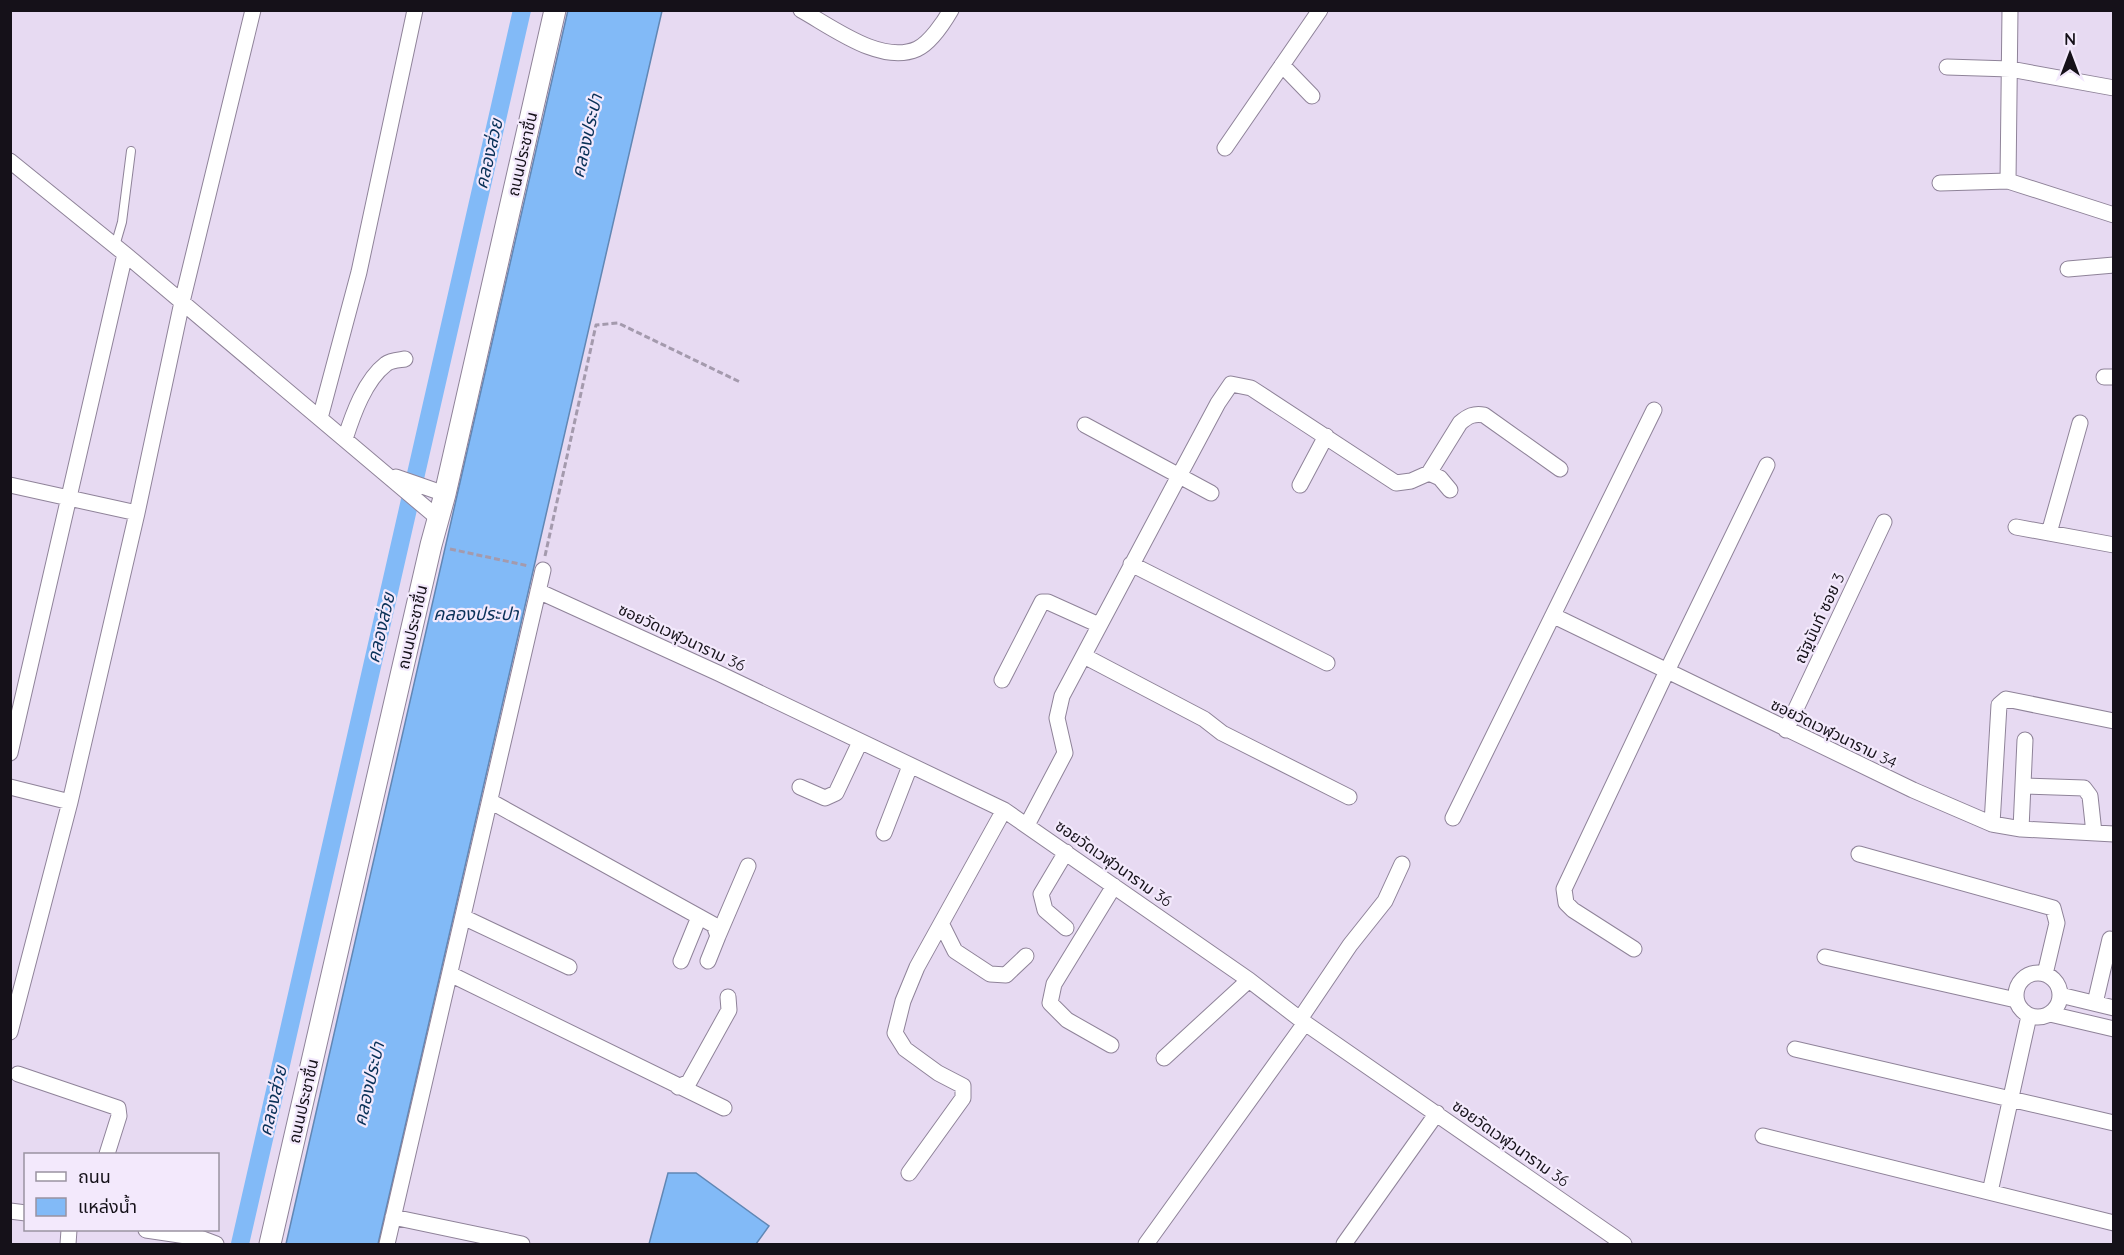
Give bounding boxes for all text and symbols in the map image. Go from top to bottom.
north arrow [2040,24,2100,84]
text: N [2064,29,2076,49]
water label: คลองประปา [566,91,607,180]
street label: ถนนประชาชื่น [502,110,541,198]
water label: คลองส่วย [469,115,508,191]
street label: ณัฐนันท์ ซอย 3 [1789,570,1849,666]
street label: ถนนประชาชื่น [392,583,431,671]
water label: คลองส่วย [361,589,400,665]
street label: ซอยวัดเวฬุวนาราม 36 [615,599,749,675]
water label: คลองประปา [433,602,519,625]
street label: ซอยวัดเวฬุวนาราม 34 [1768,694,1900,772]
street label: ซอยวัดเวฬุวนาราม 36 [1052,815,1177,911]
water label: คลองประปา [348,1039,389,1128]
street label: ถนนประชาชื่น [283,1057,322,1145]
water label: คลองส่วย [253,1062,292,1138]
street label: ซอยวัดเวฬุวนาราม 36 [1449,1095,1574,1191]
legend [24,1153,219,1231]
text: ถนน [78,1165,111,1188]
text: แหล่งน้ำ [78,1194,137,1218]

